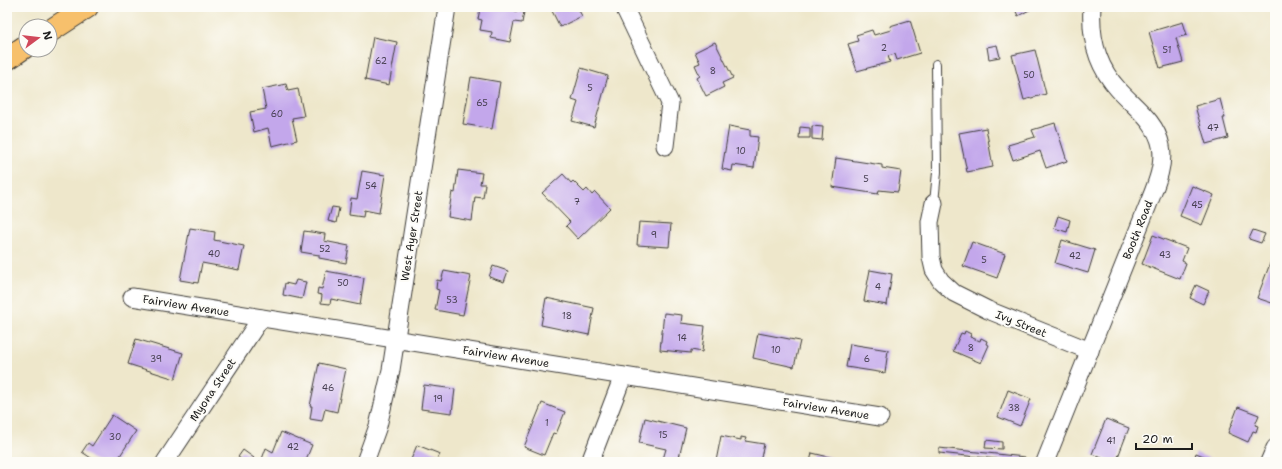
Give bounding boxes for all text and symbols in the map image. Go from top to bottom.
north arrow [18,18,58,58]
text: N [39,29,56,42]
house number: 2 [881,42,887,54]
house number: 51 [1163,44,1171,56]
house number: 62 [375,55,387,67]
house number: 8 [710,65,716,77]
house number: 50 [1023,69,1035,81]
house number: 5 [587,82,593,94]
house number: 65 [476,97,488,109]
house number: 60 [271,108,283,120]
house number: 47 [1207,122,1219,134]
house number: 10 [736,145,746,157]
house number: 5 [863,173,869,185]
house number: 54 [365,180,377,192]
street label: West Ayer Street [397,189,427,282]
house number: 7 [574,196,580,208]
street label: Booth Road [1119,198,1157,262]
house number: 45 [1191,199,1203,211]
house number: 9 [651,229,657,241]
house number: 52 [319,243,331,255]
house number: 40 [208,248,220,260]
house number: 43 [1159,249,1171,261]
house number: 42 [1069,250,1081,262]
house number: 5 [981,254,987,266]
house number: 50 [337,277,349,289]
house number: 4 [875,281,881,293]
street label: Fairview Avenue [142,292,230,320]
house number: 53 [446,294,458,306]
street label: Ivy Street [993,307,1049,341]
house number: 18 [562,310,572,322]
house number: 14 [677,332,687,344]
house number: 8 [968,342,974,354]
street label: Fairview Avenue [462,343,550,371]
house number: 10 [771,344,781,356]
house number: 39 [150,353,162,365]
house number: 6 [864,353,870,365]
street label: Myona Street [186,355,240,424]
house number: 46 [322,382,334,394]
house number: 19 [433,393,443,405]
street label: Fairview Avenue [782,395,870,423]
house number: 38 [1008,402,1020,414]
house number: 1 [545,417,549,429]
scale bar [1136,425,1192,451]
house number: 15 [658,429,668,441]
house number: 30 [109,431,121,443]
text: 20 m [1142,431,1173,447]
house number: 41 [1106,435,1116,447]
house number: 42 [287,441,299,453]

